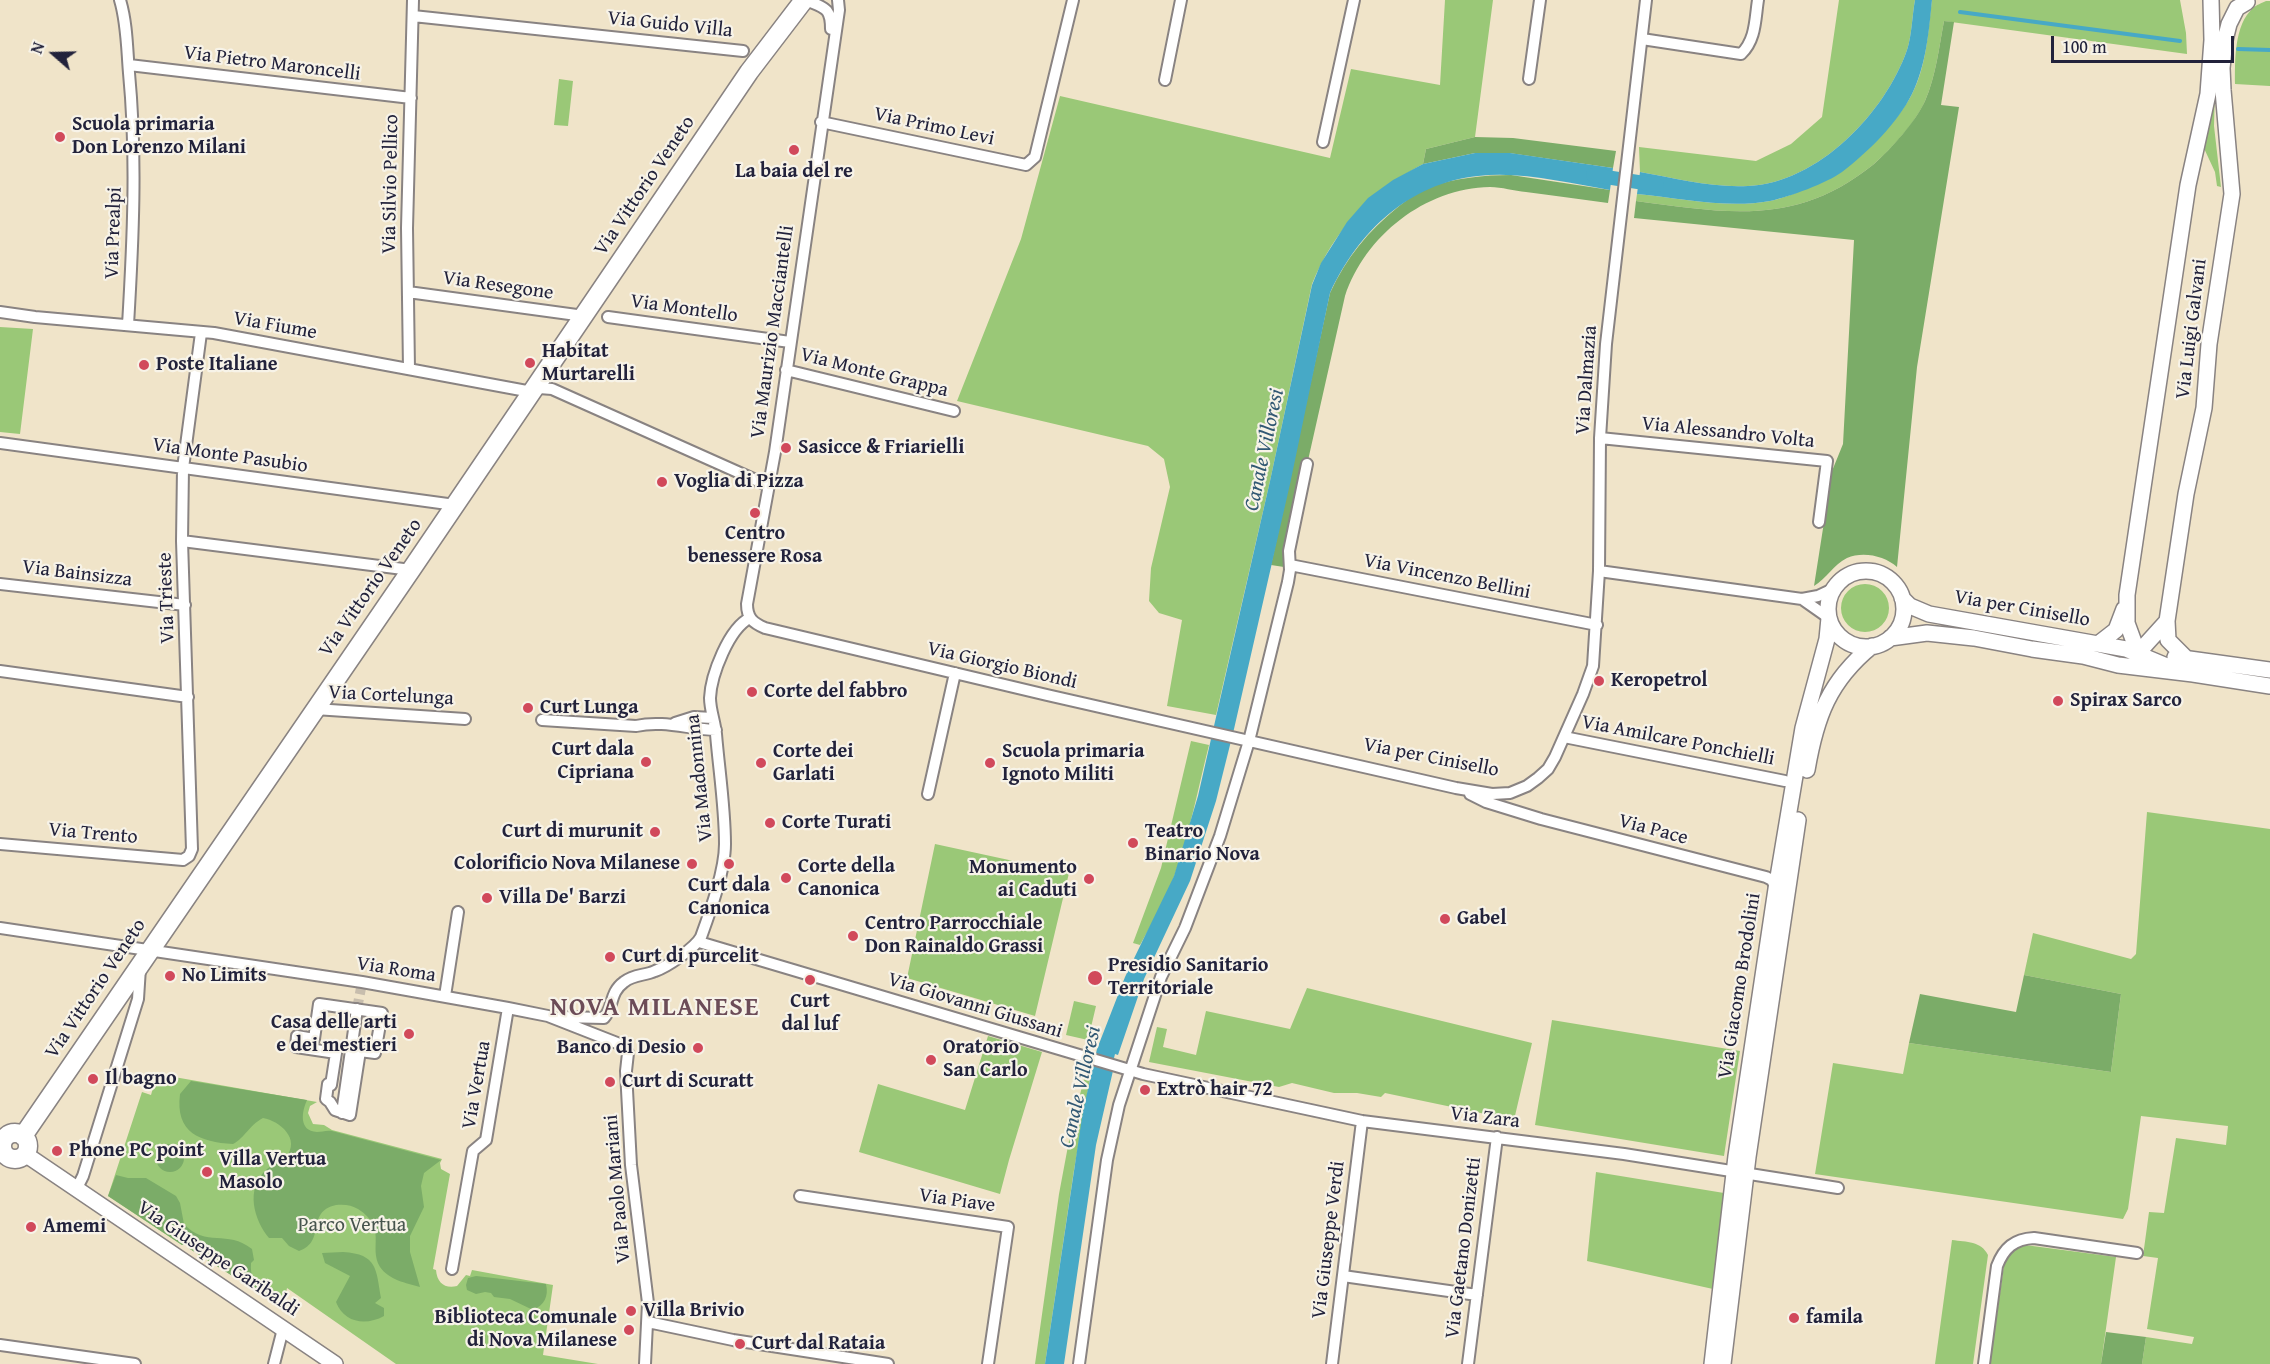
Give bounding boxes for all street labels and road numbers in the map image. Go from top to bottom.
street label: Via Guido Villa [606,7,734,43]
street label: Via Pietro Maroncelli [182,41,362,87]
street label: Via Primo Levi [871,102,997,152]
street label: Via Vittorio Veneto [589,112,701,260]
street label: Via Silvio Pellico [378,114,404,254]
street label: Via Prealpi [100,187,128,279]
street label: Via Maurizio Macciantelli [746,224,800,440]
street label: Via Luigi Galvani [2171,257,2213,401]
street label: Via Resegone [441,266,555,306]
street label: Via Montello [629,290,739,328]
street label: Via Fiume [231,307,319,345]
street label: Via Dalmazia [1571,325,1603,435]
street label: Via Monte Grappa [798,343,950,403]
street label: Via Alessandro Volta [1640,412,1816,454]
street label: Via Monte Pasubio [151,433,309,479]
street label: Via Vittorio Veneto [314,514,428,662]
street label: Via Vincenzo Bellini [1361,549,1533,605]
street label: Via Trieste [153,552,181,644]
street label: Via Bainsizza [21,555,133,593]
street label: Via per Cinisello [1952,585,2092,633]
street label: Via Giorgio Biondi [925,637,1079,695]
street label: Via Cortelunga [328,681,454,711]
street label: Via Amilcare Ponchielli [1579,711,1777,771]
street label: Via Madonnina [681,713,719,843]
street label: Via per Cinisello [1361,733,1501,783]
street label: Via Pace [1616,809,1690,851]
street label: Via Trento [47,818,139,850]
street label: Via Giacomo Brodolini [1713,891,1767,1081]
street label: Via Vittorio Veneto [40,915,152,1063]
street label: Via Roma [355,952,437,988]
street label: Via Giovanni Giussani [885,968,1065,1044]
street label: Via Vertua [457,1039,497,1131]
street label: Via Zara [1449,1102,1521,1134]
street label: Via Paolo Mariani [600,1114,636,1264]
street label: Via Gaetano Donizetti [1441,1156,1487,1340]
street label: Via Giuseppe Verdi [1307,1160,1351,1320]
street label: Via Piave [917,1184,997,1218]
street label: Via Giuseppe Garibaldi [132,1196,304,1322]

